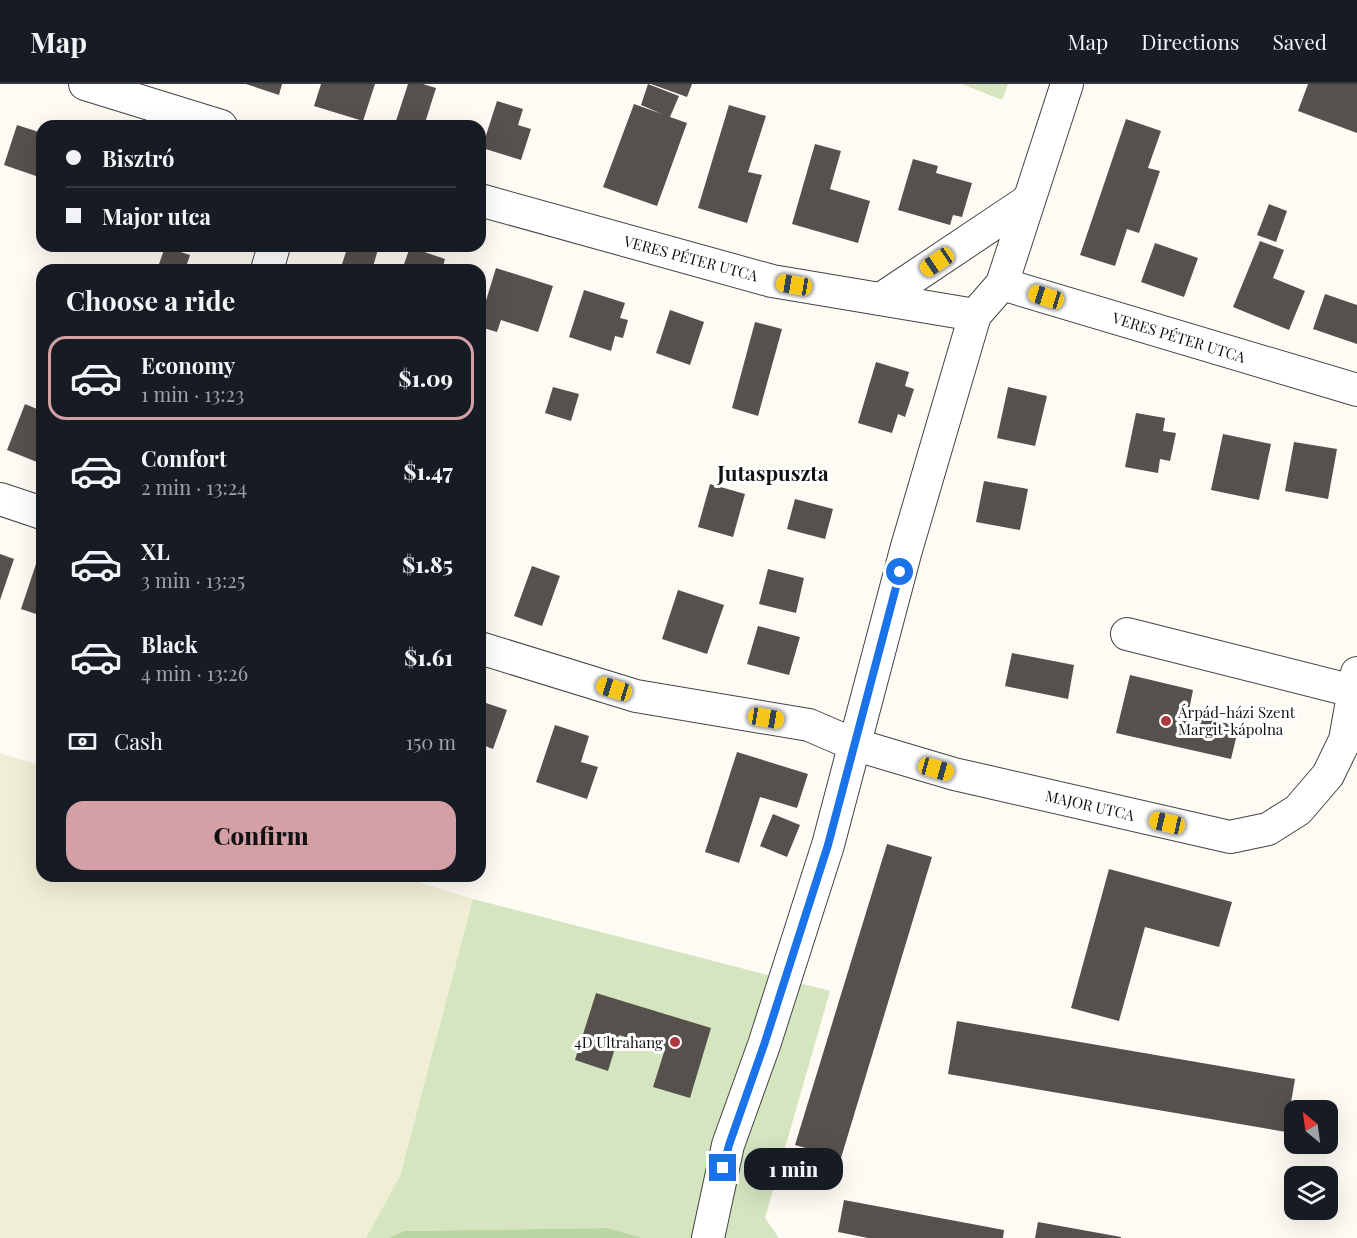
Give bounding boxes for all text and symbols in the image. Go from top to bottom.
text: Map [30,23,87,60]
text: Map [1067,27,1108,55]
text: Directions [1141,27,1239,55]
text: Saved [1272,27,1327,55]
text: Bisztró [102,143,174,173]
text: Major utca [102,201,211,231]
street label: VERES PÉTER UTCA [621,230,761,286]
car [917,244,957,280]
car [775,273,813,297]
text: Choose a ride [66,282,235,318]
car [1026,283,1066,311]
street label: VERES PÉTER UTCA [1109,307,1249,367]
text: Economy [141,350,235,380]
icon: car [69,351,123,405]
text: $1.09 [398,363,453,393]
text: 1 min · 13:23 [141,380,244,407]
text: Comfort [141,443,227,473]
icon: car [69,444,123,498]
text: $1.47 [403,456,453,486]
district label: Jutaspuszta [716,458,829,486]
text: 2 min · 13:24 [141,473,247,500]
text: XL [141,536,170,566]
icon: car [69,537,123,591]
text: $1.85 [402,549,453,579]
route start [886,558,913,585]
text: 3 min · 13:25 [141,566,245,593]
text: Black [141,629,198,659]
icon: car [69,630,123,684]
text: $1.61 [404,642,453,672]
text: 4 min · 13:26 [141,659,248,686]
car [594,675,634,703]
place label: Árpád-házi Szent Margit-kápolna [1177,702,1296,739]
car [747,706,785,730]
marker: Árpád-házi Szent Margit-kápolna [1159,714,1173,728]
icon: cash [66,725,99,758]
text: Cash [114,726,163,756]
text: 150 m [406,728,456,755]
car [916,755,956,783]
street label: MAJOR UTCA [1043,785,1137,825]
button: Confirm [66,801,456,870]
car [1147,810,1187,836]
place label: 4D Ultrahang [574,1032,663,1052]
marker: 4D Ultrahang [668,1035,682,1049]
north arrow [1284,1100,1338,1154]
map controls [1284,1100,1338,1220]
callout: 1 min [744,1147,843,1189]
route end [709,1154,736,1181]
text: 1 min [769,1155,818,1182]
button: layers [1284,1166,1338,1220]

